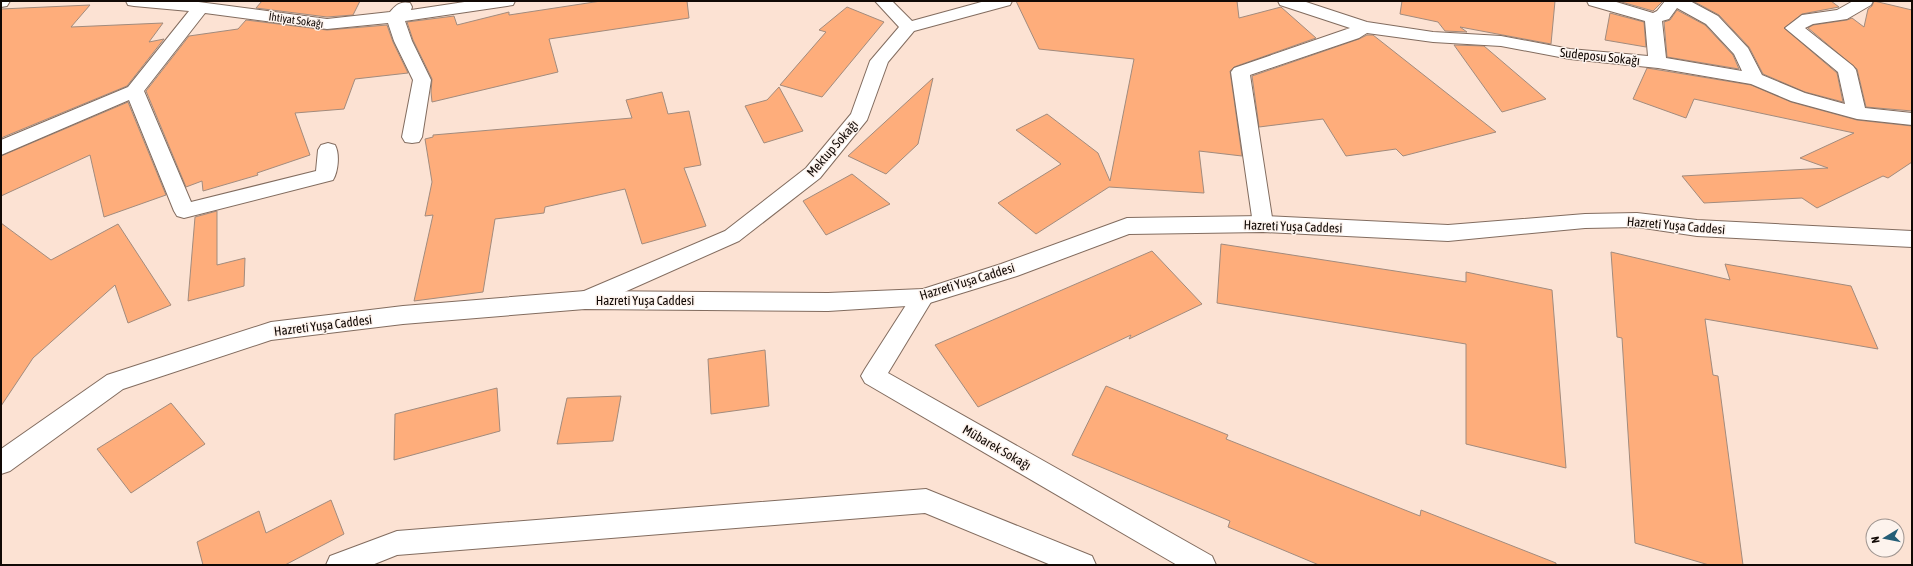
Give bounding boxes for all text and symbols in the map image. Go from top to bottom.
street label: İhtiyat Sokağı [268,10,324,30]
street label: Sudeposu Sokağı [1559,45,1641,68]
street label: Mektup Sokağı [804,117,861,180]
street label: Hazreti Yuşa Caddesi [1626,214,1726,237]
street label: Hazreti Yuşa Caddesi [1243,217,1343,236]
street label: Hazreti Yuşa Caddesi [918,260,1017,303]
street label: Hazreti Yuşa Caddesi [596,293,694,308]
street label: Hazreti Yuşa Caddesi [273,312,373,339]
street label: Mübarek Sokağı [960,422,1034,473]
north arrow [1865,518,1905,558]
text: N [1869,535,1882,544]

